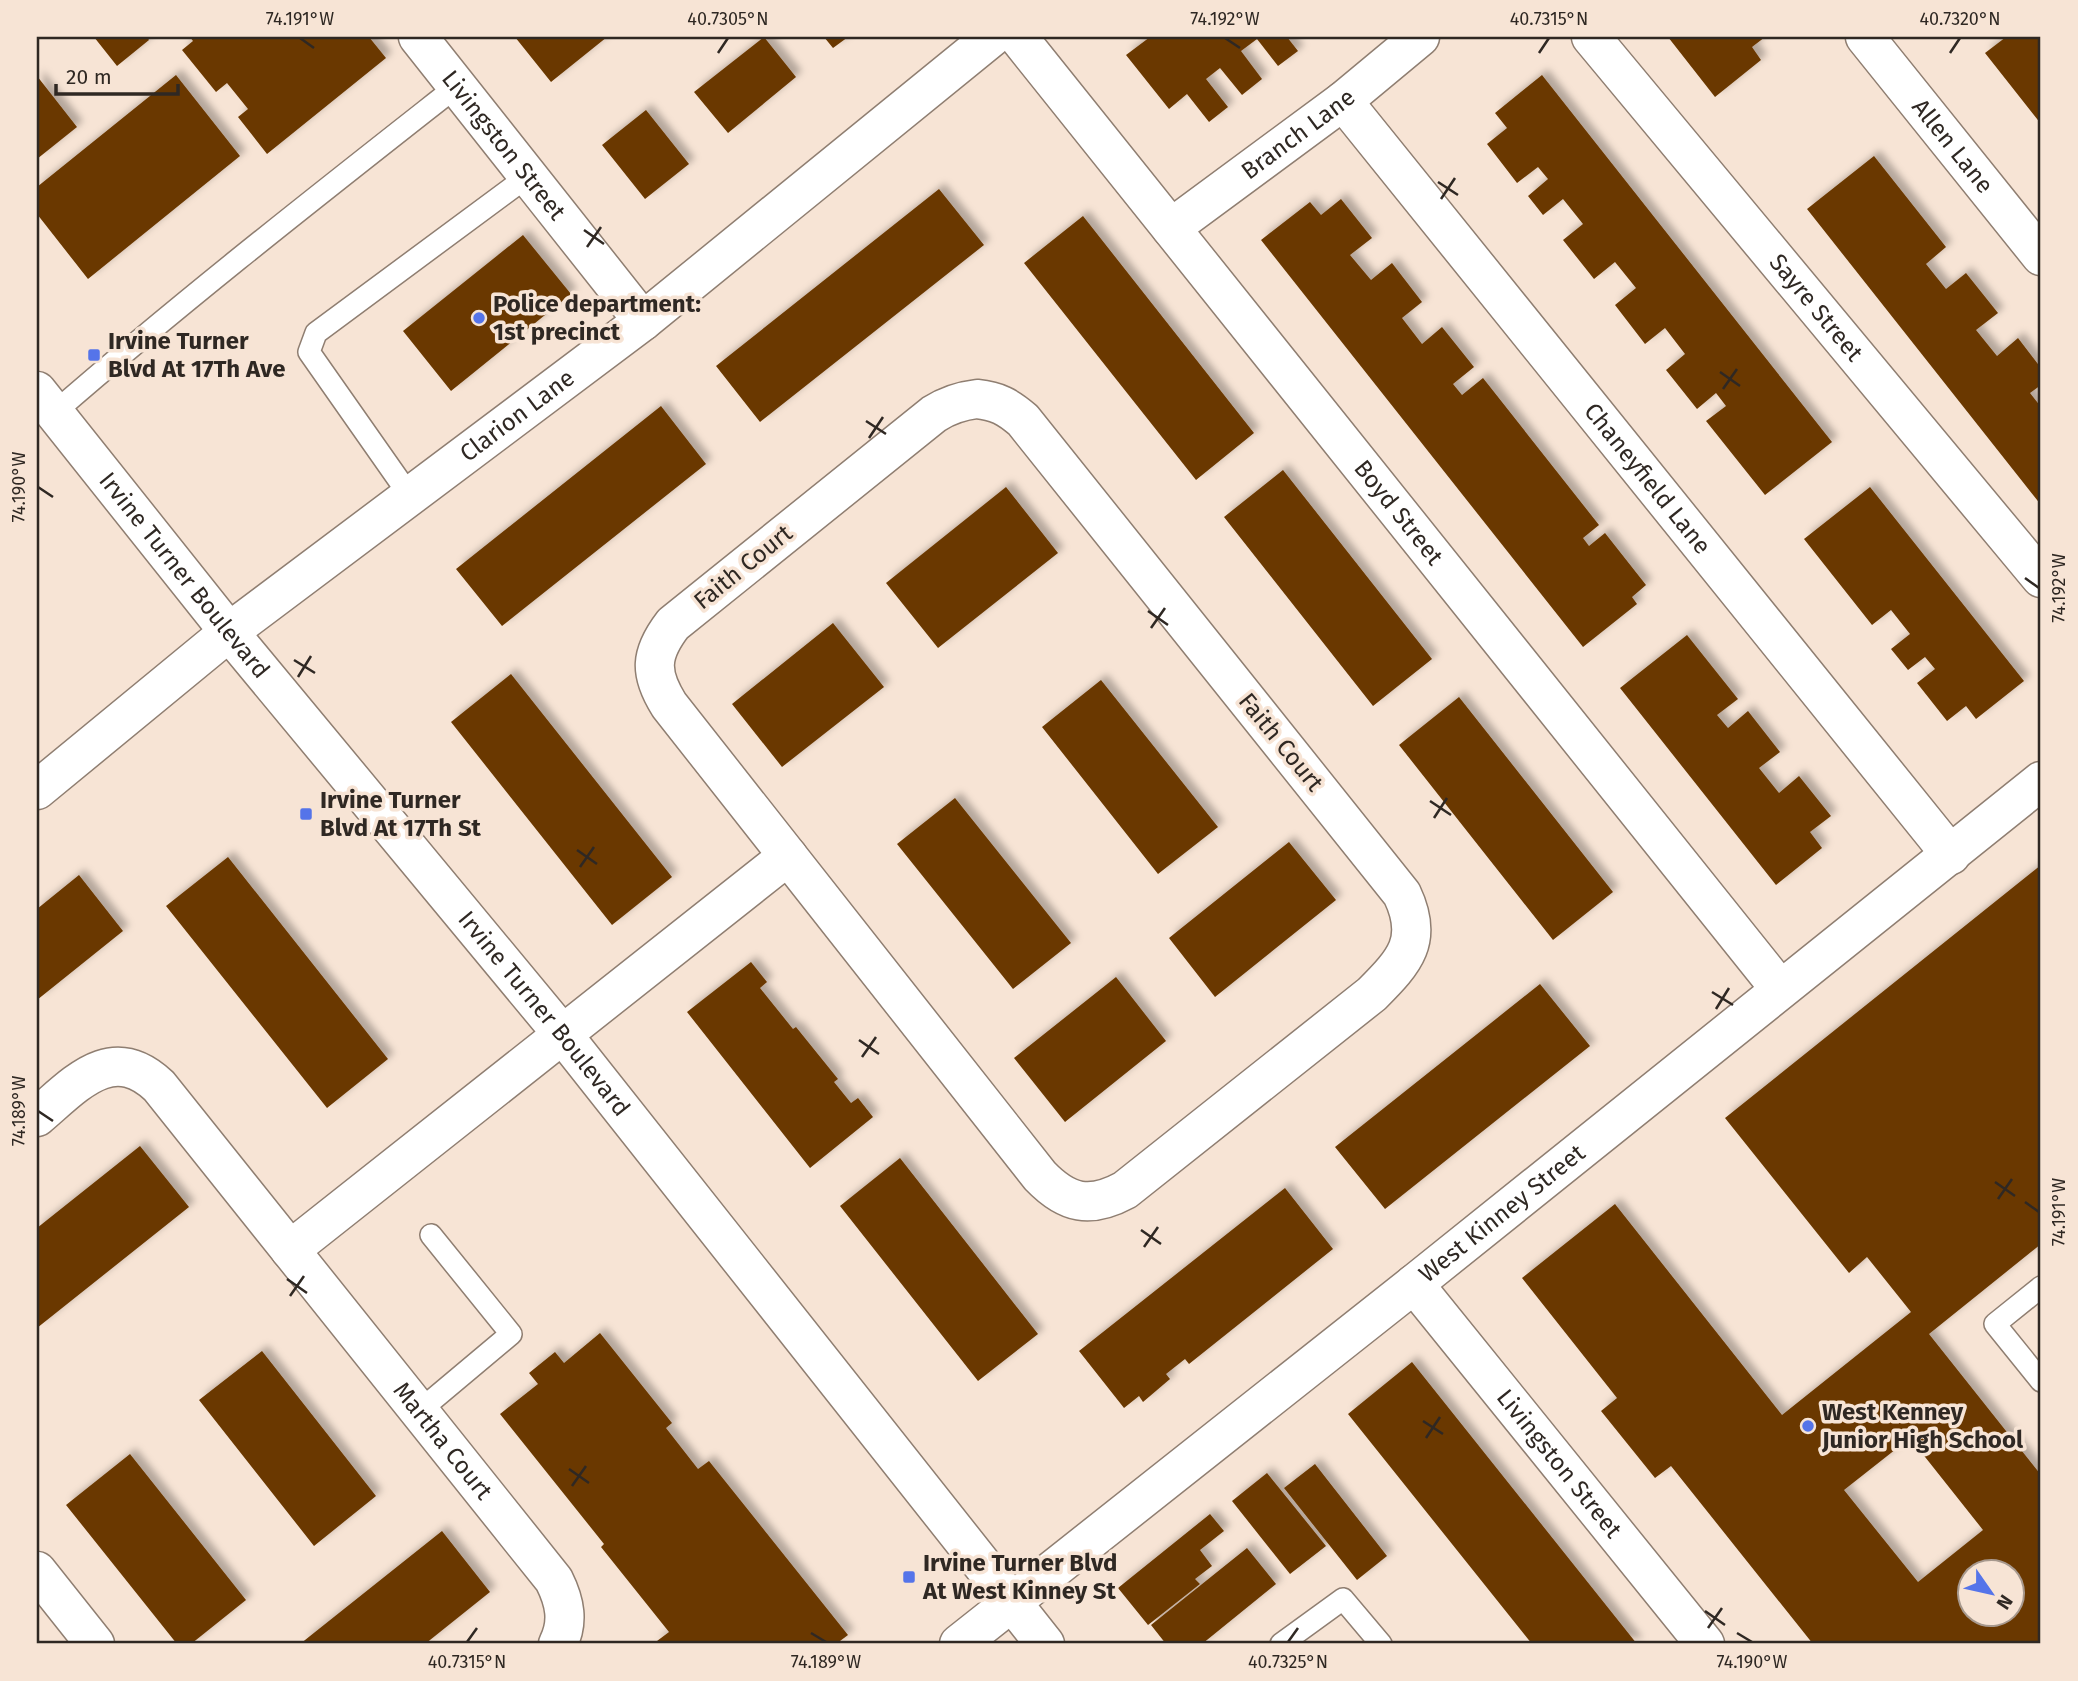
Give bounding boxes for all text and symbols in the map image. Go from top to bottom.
text: 74.191°W [266,8,334,30]
text: 40.7305°N [687,8,769,30]
text: 74.192°W [1190,8,1260,30]
text: 40.7315°N [1510,8,1588,30]
text: 40.7320°N [1919,8,2001,30]
scale bar [56,52,178,96]
text: 20 m [66,64,112,90]
street label: Livingston Street [436,65,572,226]
street label: Branch Lane [1236,83,1361,185]
street label: Allen Lane [1906,93,1999,199]
street label: Sayre Street [1764,248,1869,367]
place label: Police department: 1st precinct [493,290,701,346]
marker: Police department: 1st precinct [471,310,487,326]
place label: Irvine Turner Blvd At 17Th Ave [108,327,285,383]
marker: Irvine Turner Blvd At 17Th Ave [86,347,102,363]
street label: Clarion Lane [454,364,580,468]
street label: Chaneyfield Lane [1578,397,1717,560]
text: 74.190°W [8,451,30,522]
street label: Boyd Street [1348,454,1449,571]
street label: Irvine Turner Boulevard [93,467,275,684]
street label: Faith Court [688,519,798,615]
text: 74.192°W [2048,553,2070,623]
street label: Faith Court [1233,687,1329,797]
place label: Irvine Turner Blvd At 17Th St [320,786,482,842]
marker: Irvine Turner Blvd At 17Th St [298,806,314,822]
street label: Irvine Turner Boulevard [452,906,636,1122]
text: 74.189°W [8,1076,30,1146]
street label: West Kinney Street [1414,1138,1591,1288]
text: 74.191°W [2048,1178,2070,1246]
street label: Martha Court [387,1377,498,1505]
street label: Livingston Street [1491,1384,1628,1544]
place label: West Kenney Junior High School [1821,1398,2024,1454]
marker: West Kenney Junior High School [1800,1418,1816,1434]
place label: Irvine Turner Blvd At West Kinney St [922,1549,1118,1605]
north arrow [1955,1558,2025,1628]
marker: Irvine Turner Blvd At West Kinney St [901,1569,917,1585]
text: N [1992,1591,2018,1614]
text: 40.7315°N [428,1651,506,1673]
text: 74.189°W [791,1651,861,1673]
text: 40.7325°N [1248,1651,1328,1673]
text: 74.190°W [1717,1651,1788,1673]

